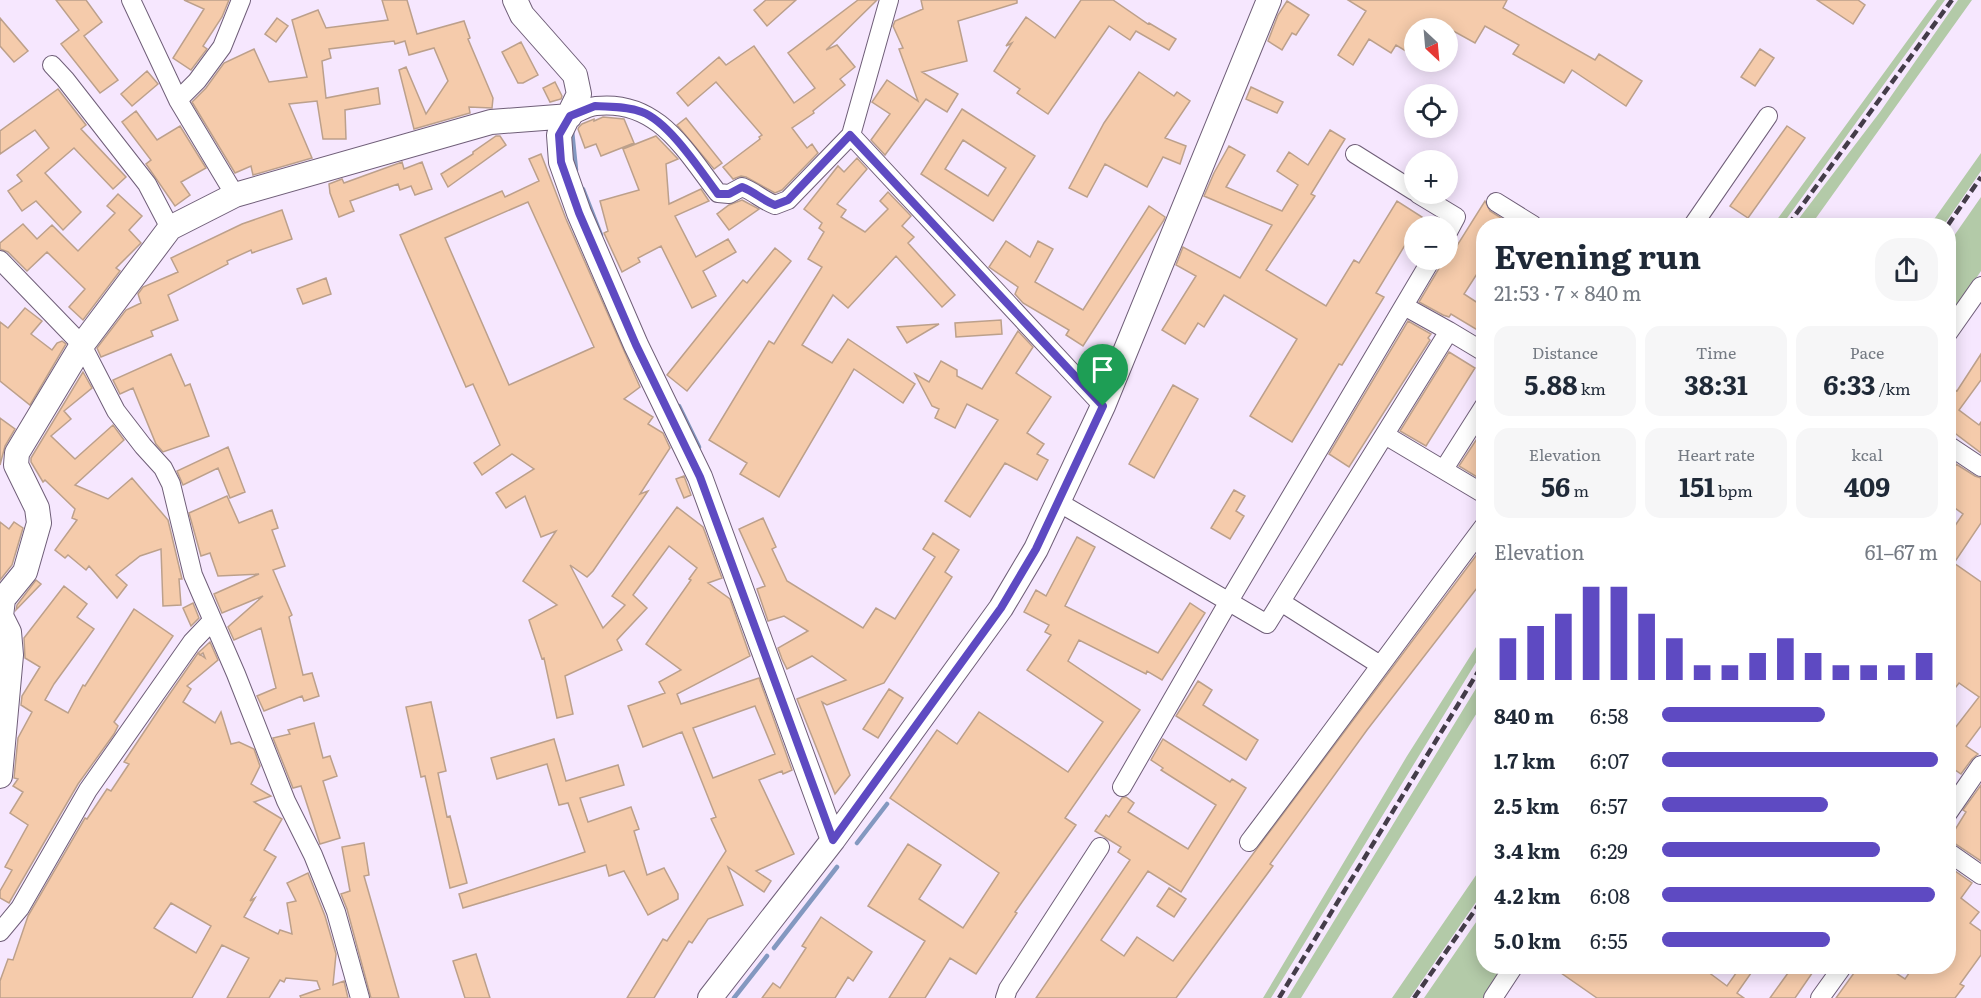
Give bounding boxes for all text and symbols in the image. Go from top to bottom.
north arrow [1404,18,1458,72]
map controls [1404,18,1458,270]
button: locate [1404,84,1458,138]
button: + [1404,150,1458,204]
button: − [1404,216,1458,270]
text: Evening run [1494,230,1701,279]
button: share [1875,238,1938,301]
text: 21:53 · 7 × 840 m [1494,277,1641,307]
text: Distance [1532,340,1598,364]
text: Time [1696,340,1736,364]
text: Pace [1850,340,1884,364]
pin [1077,344,1128,406]
icon: arrive [1086,353,1119,386]
text: 5.88 [1524,364,1577,403]
text: 38:31 [1684,364,1748,403]
text: 6:33 [1823,364,1875,403]
text: km [1577,376,1606,400]
text: /km [1875,376,1911,400]
text: Elevation [1529,442,1601,466]
text: Heart rate [1677,442,1755,466]
text: kcal [1851,442,1883,466]
text: 56 [1541,466,1570,505]
text: 151 [1679,466,1715,505]
text: 409 [1844,466,1890,505]
text: m [1570,478,1589,502]
text: bpm [1715,478,1753,502]
text: Elevation [1494,536,1584,566]
text: 61–67 m [1865,536,1938,566]
text: 840 m [1494,700,1554,730]
text: 6:58 [1590,700,1629,730]
text: 1.7 km [1494,745,1556,775]
text: 6:07 [1590,745,1629,775]
text: 2.5 km [1494,790,1560,820]
text: 6:57 [1590,790,1628,820]
text: 3.4 km [1494,835,1561,865]
text: 6:29 [1590,835,1628,865]
text: 4.2 km [1494,880,1561,910]
text: 6:08 [1590,880,1630,910]
text: 5.0 km [1494,925,1561,955]
text: 6:55 [1590,925,1628,955]

